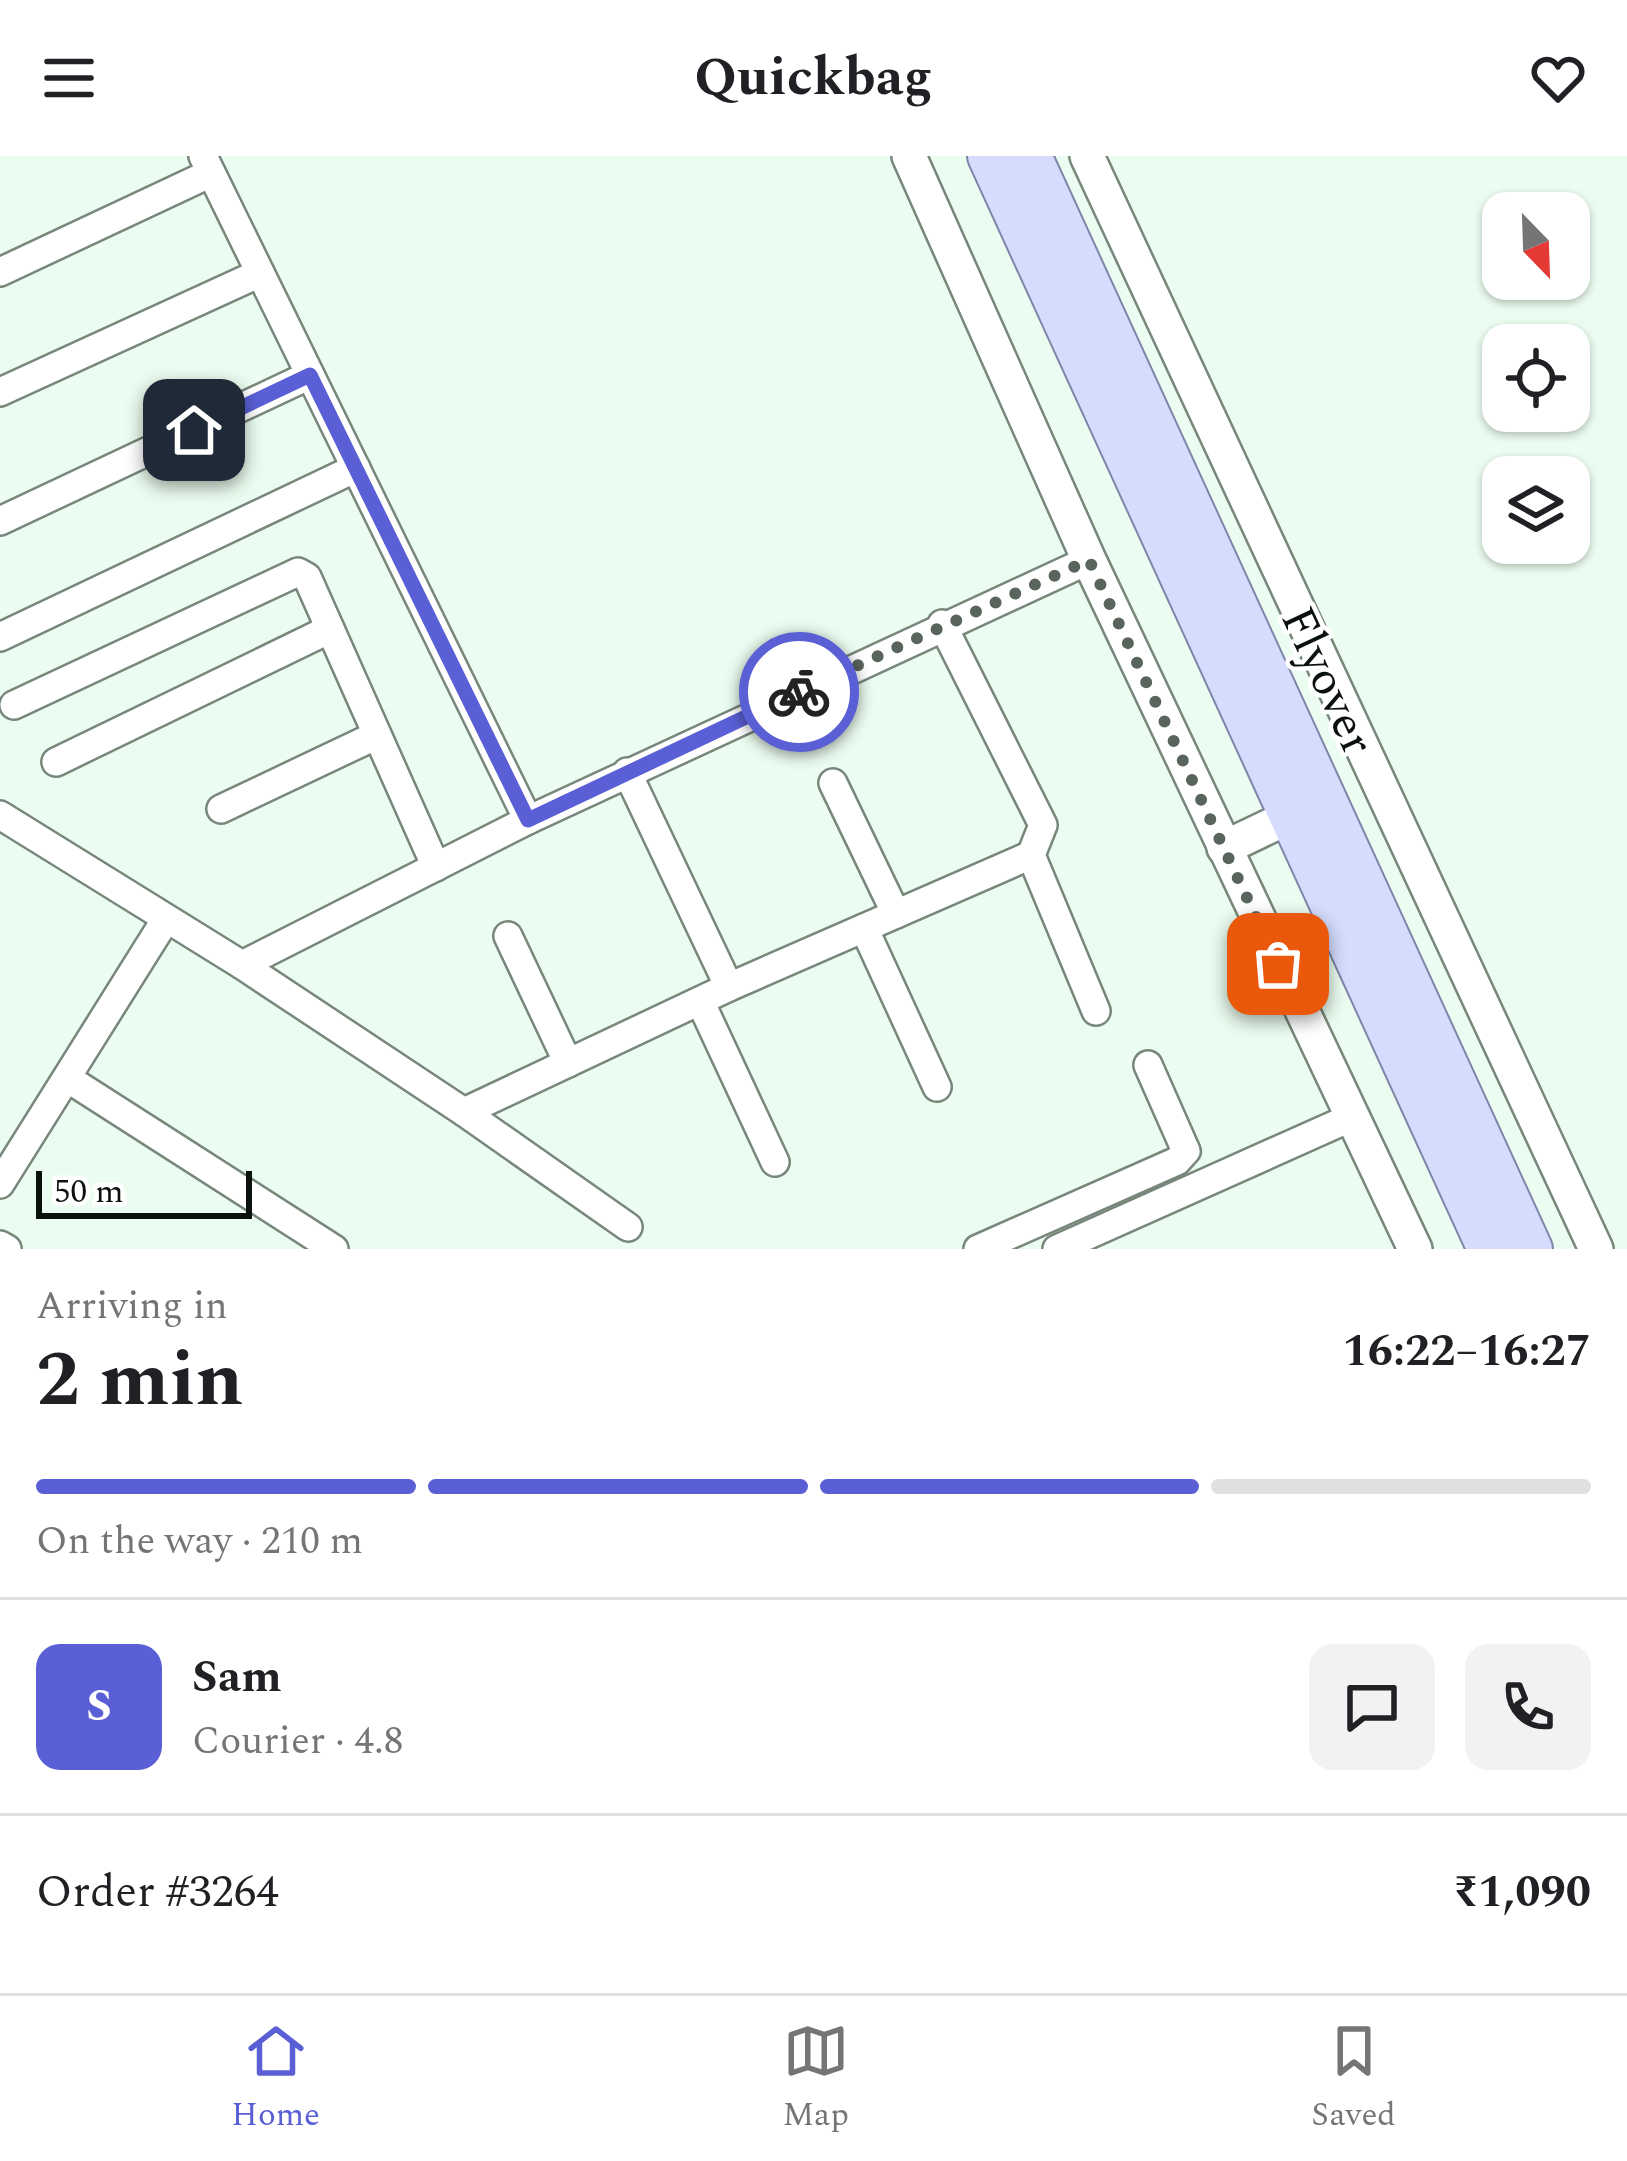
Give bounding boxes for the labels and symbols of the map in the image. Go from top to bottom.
north arrow [1482,192,1590,300]
pin [143,379,245,481]
street label: Flyover [1261,594,1393,768]
courier [739,632,859,752]
pin [1227,913,1329,1015]
scale bar [36,1165,252,1218]

